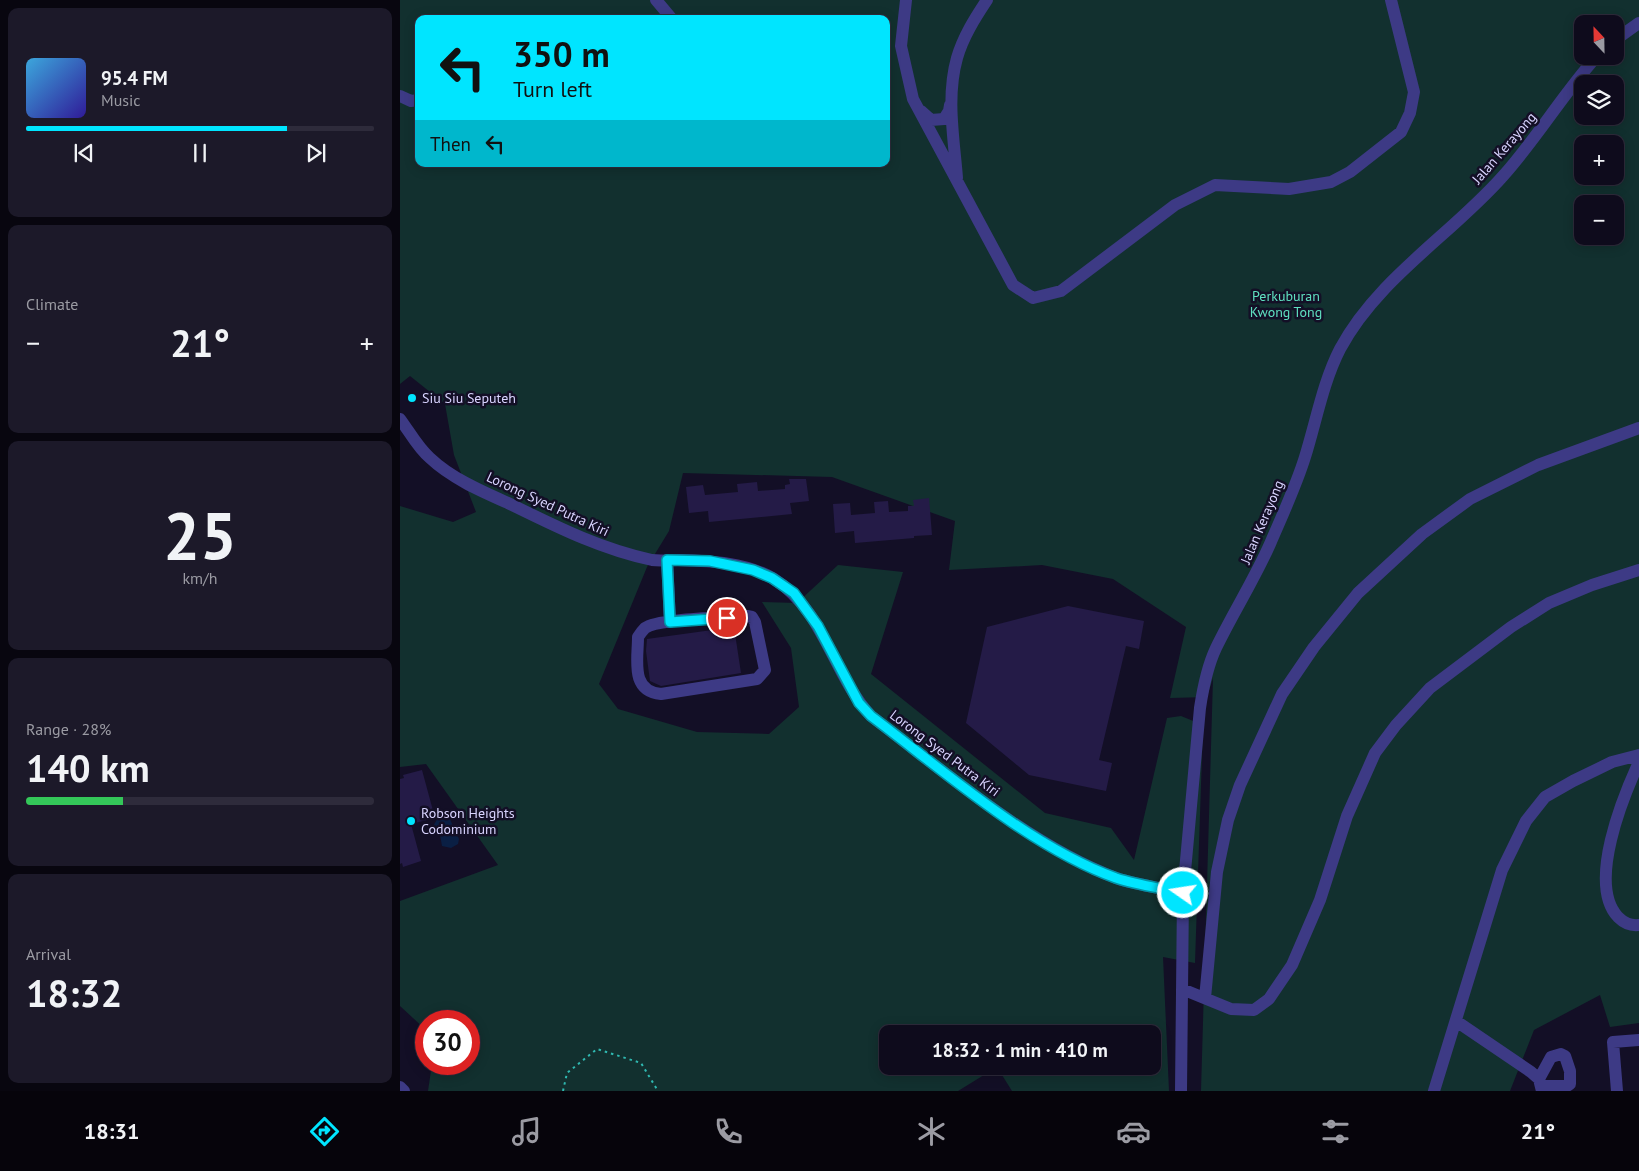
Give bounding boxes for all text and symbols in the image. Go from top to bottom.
north arrow [1574,15,1624,65]
map controls [1574,15,1624,245]
text: 350 m [513,31,610,77]
icon: left [430,35,495,100]
text: 95.4 FM [101,66,168,90]
text: Turn left [513,75,592,103]
button: layers [1574,75,1624,125]
text: Music [101,90,141,110]
street label: Jalan Kerayong [1467,108,1540,188]
icon: left [481,130,509,158]
text: Then [430,132,471,156]
button: + [1574,135,1624,185]
icon: previous [70,139,98,167]
icon: pause [186,139,214,167]
icon: next [302,139,330,167]
button: − [1574,195,1624,245]
park label: Perkuburan Kwong Tong [1250,287,1322,321]
text: Climate [26,294,78,314]
text: 21° [170,318,230,367]
text: − [26,324,40,361]
text: + [360,324,374,361]
place label: Siu Siu Seputeh [422,389,516,407]
marker: Siu Siu Seputeh [406,392,418,404]
street label: Lorong Syed Putra Kiri [484,468,612,540]
street label: Jalan Kerayong [1236,477,1288,567]
text: 25 [163,493,237,577]
text: km/h [182,568,218,588]
pin [706,597,748,639]
icon: arrive [713,604,741,632]
street label: Lorong Syed Putra Kiri [886,706,1004,800]
text: Range · 28% [26,719,111,739]
text: 140 km [26,743,150,792]
place label: Robson Heights Codominium [421,804,515,838]
marker: Robson Heights Codominium [405,815,417,827]
position arrow [1156,866,1208,918]
text: Arrival [26,944,71,964]
text: 18:32 [26,968,122,1017]
speed limit sign: 30 [415,1010,480,1075]
text: 18:32 · 1 min · 410 m [932,1038,1108,1062]
icon: directions [307,1114,342,1149]
icon: music [509,1114,544,1149]
icon: phone [711,1114,746,1149]
icon: climate [914,1114,949,1149]
icon: car [1116,1114,1151,1149]
icon: filters [1318,1114,1353,1149]
text: 18:31 [84,1117,139,1145]
text: 21° [1521,1117,1555,1145]

